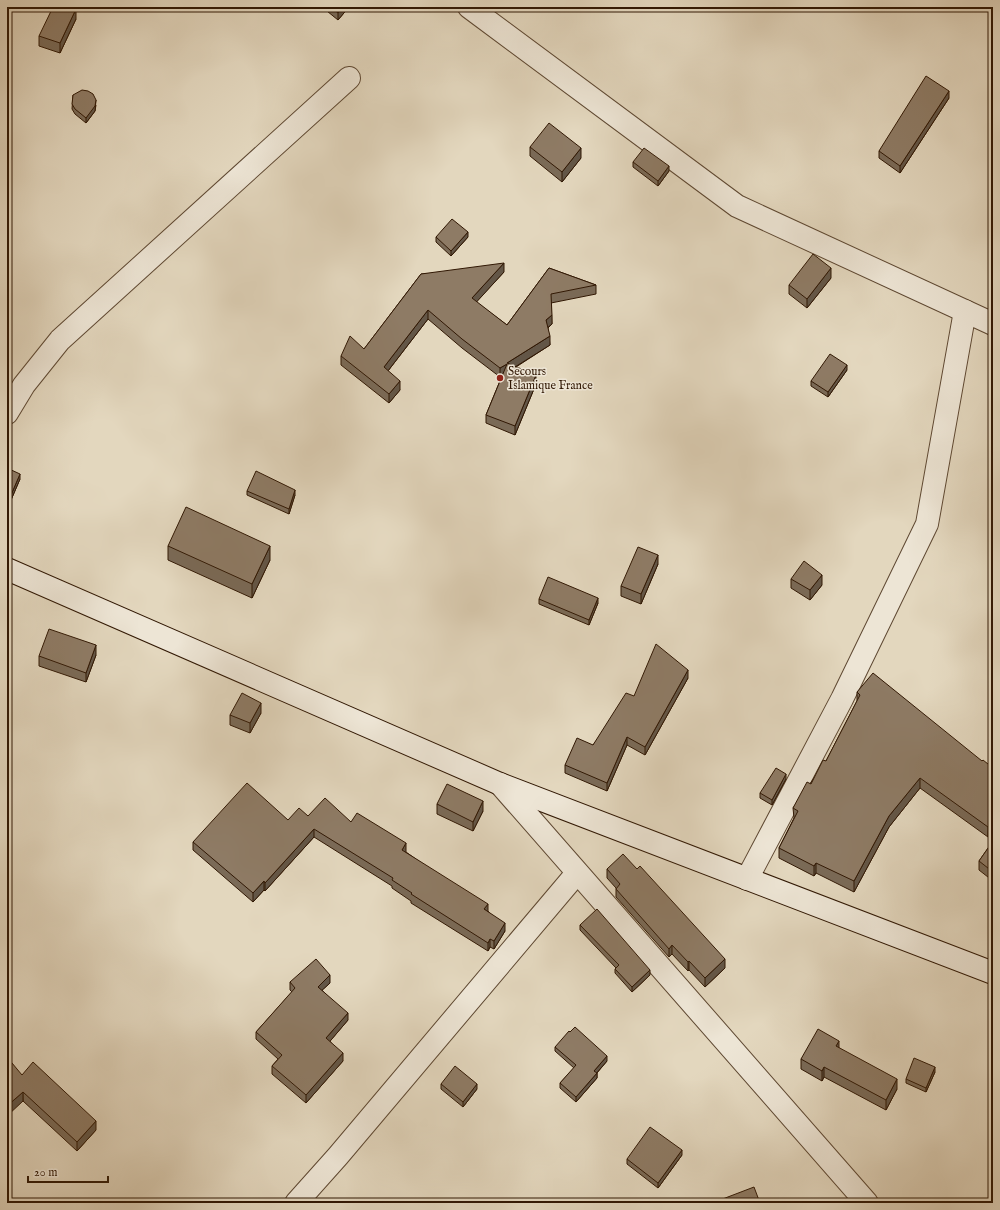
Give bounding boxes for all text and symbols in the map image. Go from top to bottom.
place label: Secours Islamique France [508,364,593,394]
marker: Secours Islamique France [495,373,505,383]
scale bar [28,1158,108,1184]
text: 20 m [34,1165,57,1180]

